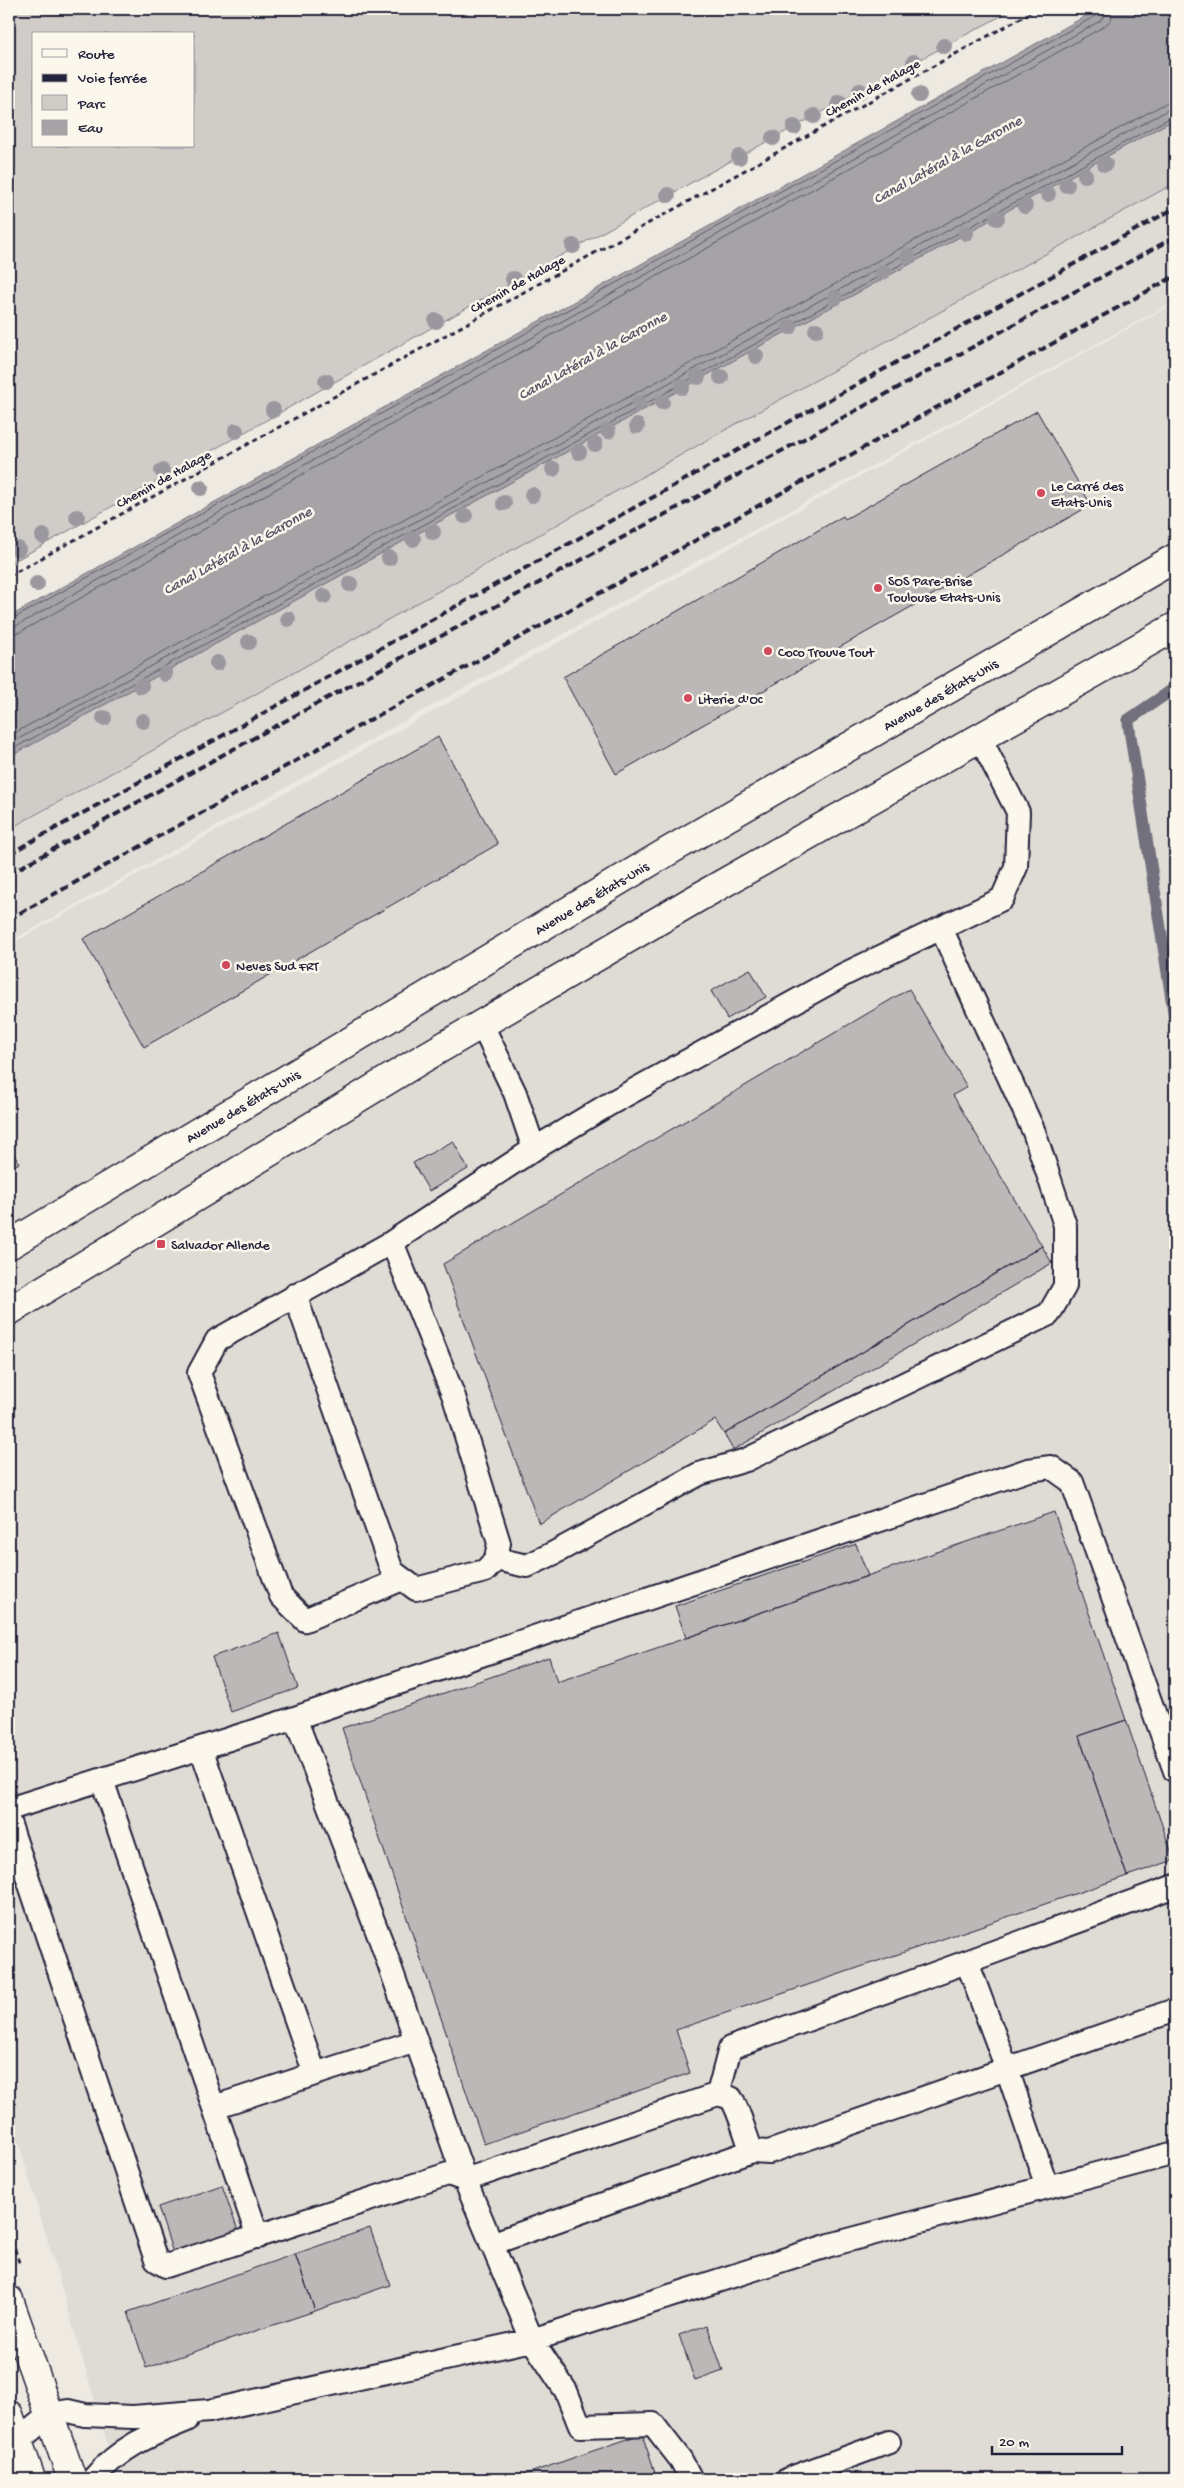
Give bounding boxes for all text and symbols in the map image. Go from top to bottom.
legend [32,32,195,148]
text: Route [78,46,115,64]
street label: Chemin de Halage [823,56,924,122]
text: Voie ferrée [77,70,147,88]
text: Parc [77,96,106,114]
water label: Canal Latéral à la Garonne [871,112,1026,209]
text: Eau [78,120,103,138]
street label: Chemin de Halage [468,252,569,318]
water label: Canal Latéral à la Garonne [516,308,671,405]
street label: Chemin de Halage [114,447,215,513]
place label: Le Carré des Etats-Unis [1051,479,1124,512]
marker: Le Carré des Etats-Unis [1035,487,1047,499]
water label: Canal Latéral à la Garonne [161,503,316,600]
place label: SOS Pare-Brise Toulouse Etats-Unis [887,574,1001,607]
marker: SOS Pare-Brise Toulouse Etats-Unis [872,582,884,594]
marker: Coco Trouve Tout [762,645,774,657]
place label: Coco Trouve Tout [778,645,875,662]
street label: Avenue des États-Unis [881,656,1003,736]
marker: Literie d'Oc [682,692,694,704]
place label: Literie d'Oc [698,692,764,709]
street label: Avenue des États-Unis [532,858,653,940]
marker: Neves Sud FRT [220,959,232,971]
place label: Neves Sud FRT [236,959,319,976]
street label: Avenue des États-Unis [184,1067,305,1148]
marker: Salvador Allende [155,1238,167,1250]
place label: Salvador Allende [171,1238,271,1255]
scale bar [992,2423,1122,2455]
text: 20 m [999,2434,1029,2452]

